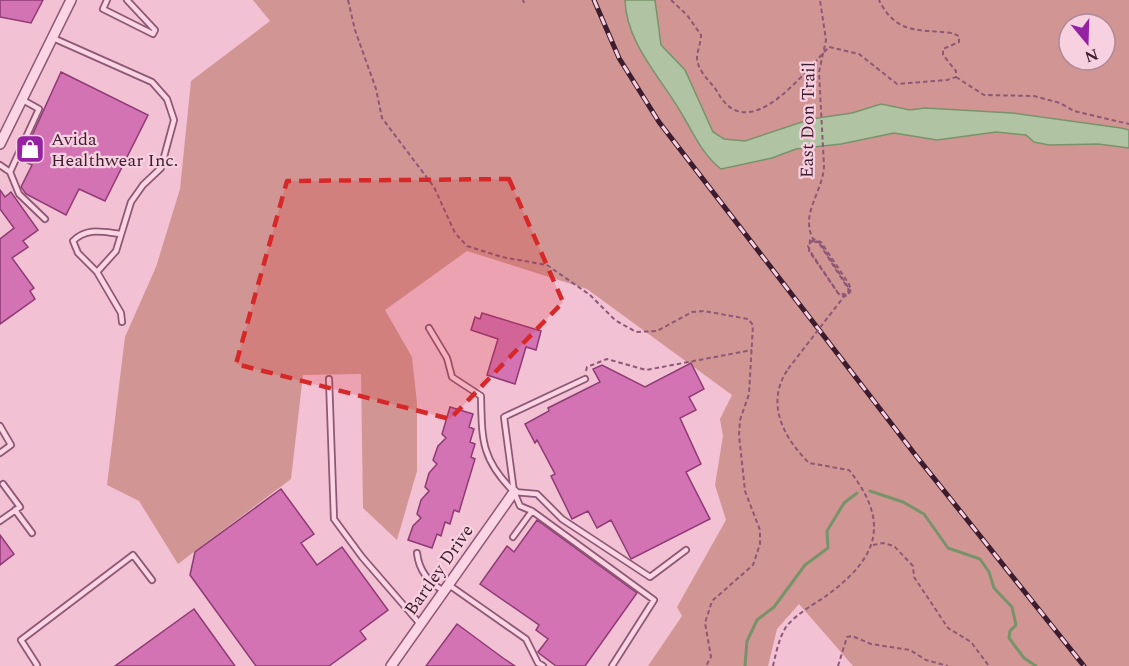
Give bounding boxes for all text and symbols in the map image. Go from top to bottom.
north arrow [1057,12,1117,72]
text: N [1081,42,1102,69]
street label: East Don Trail [793,62,823,178]
place label: Avida Healthwear Inc. [51,126,178,174]
shop icon: Avida Healthwear Inc. [14,133,46,165]
street label: Bartley Drive [398,519,480,621]

